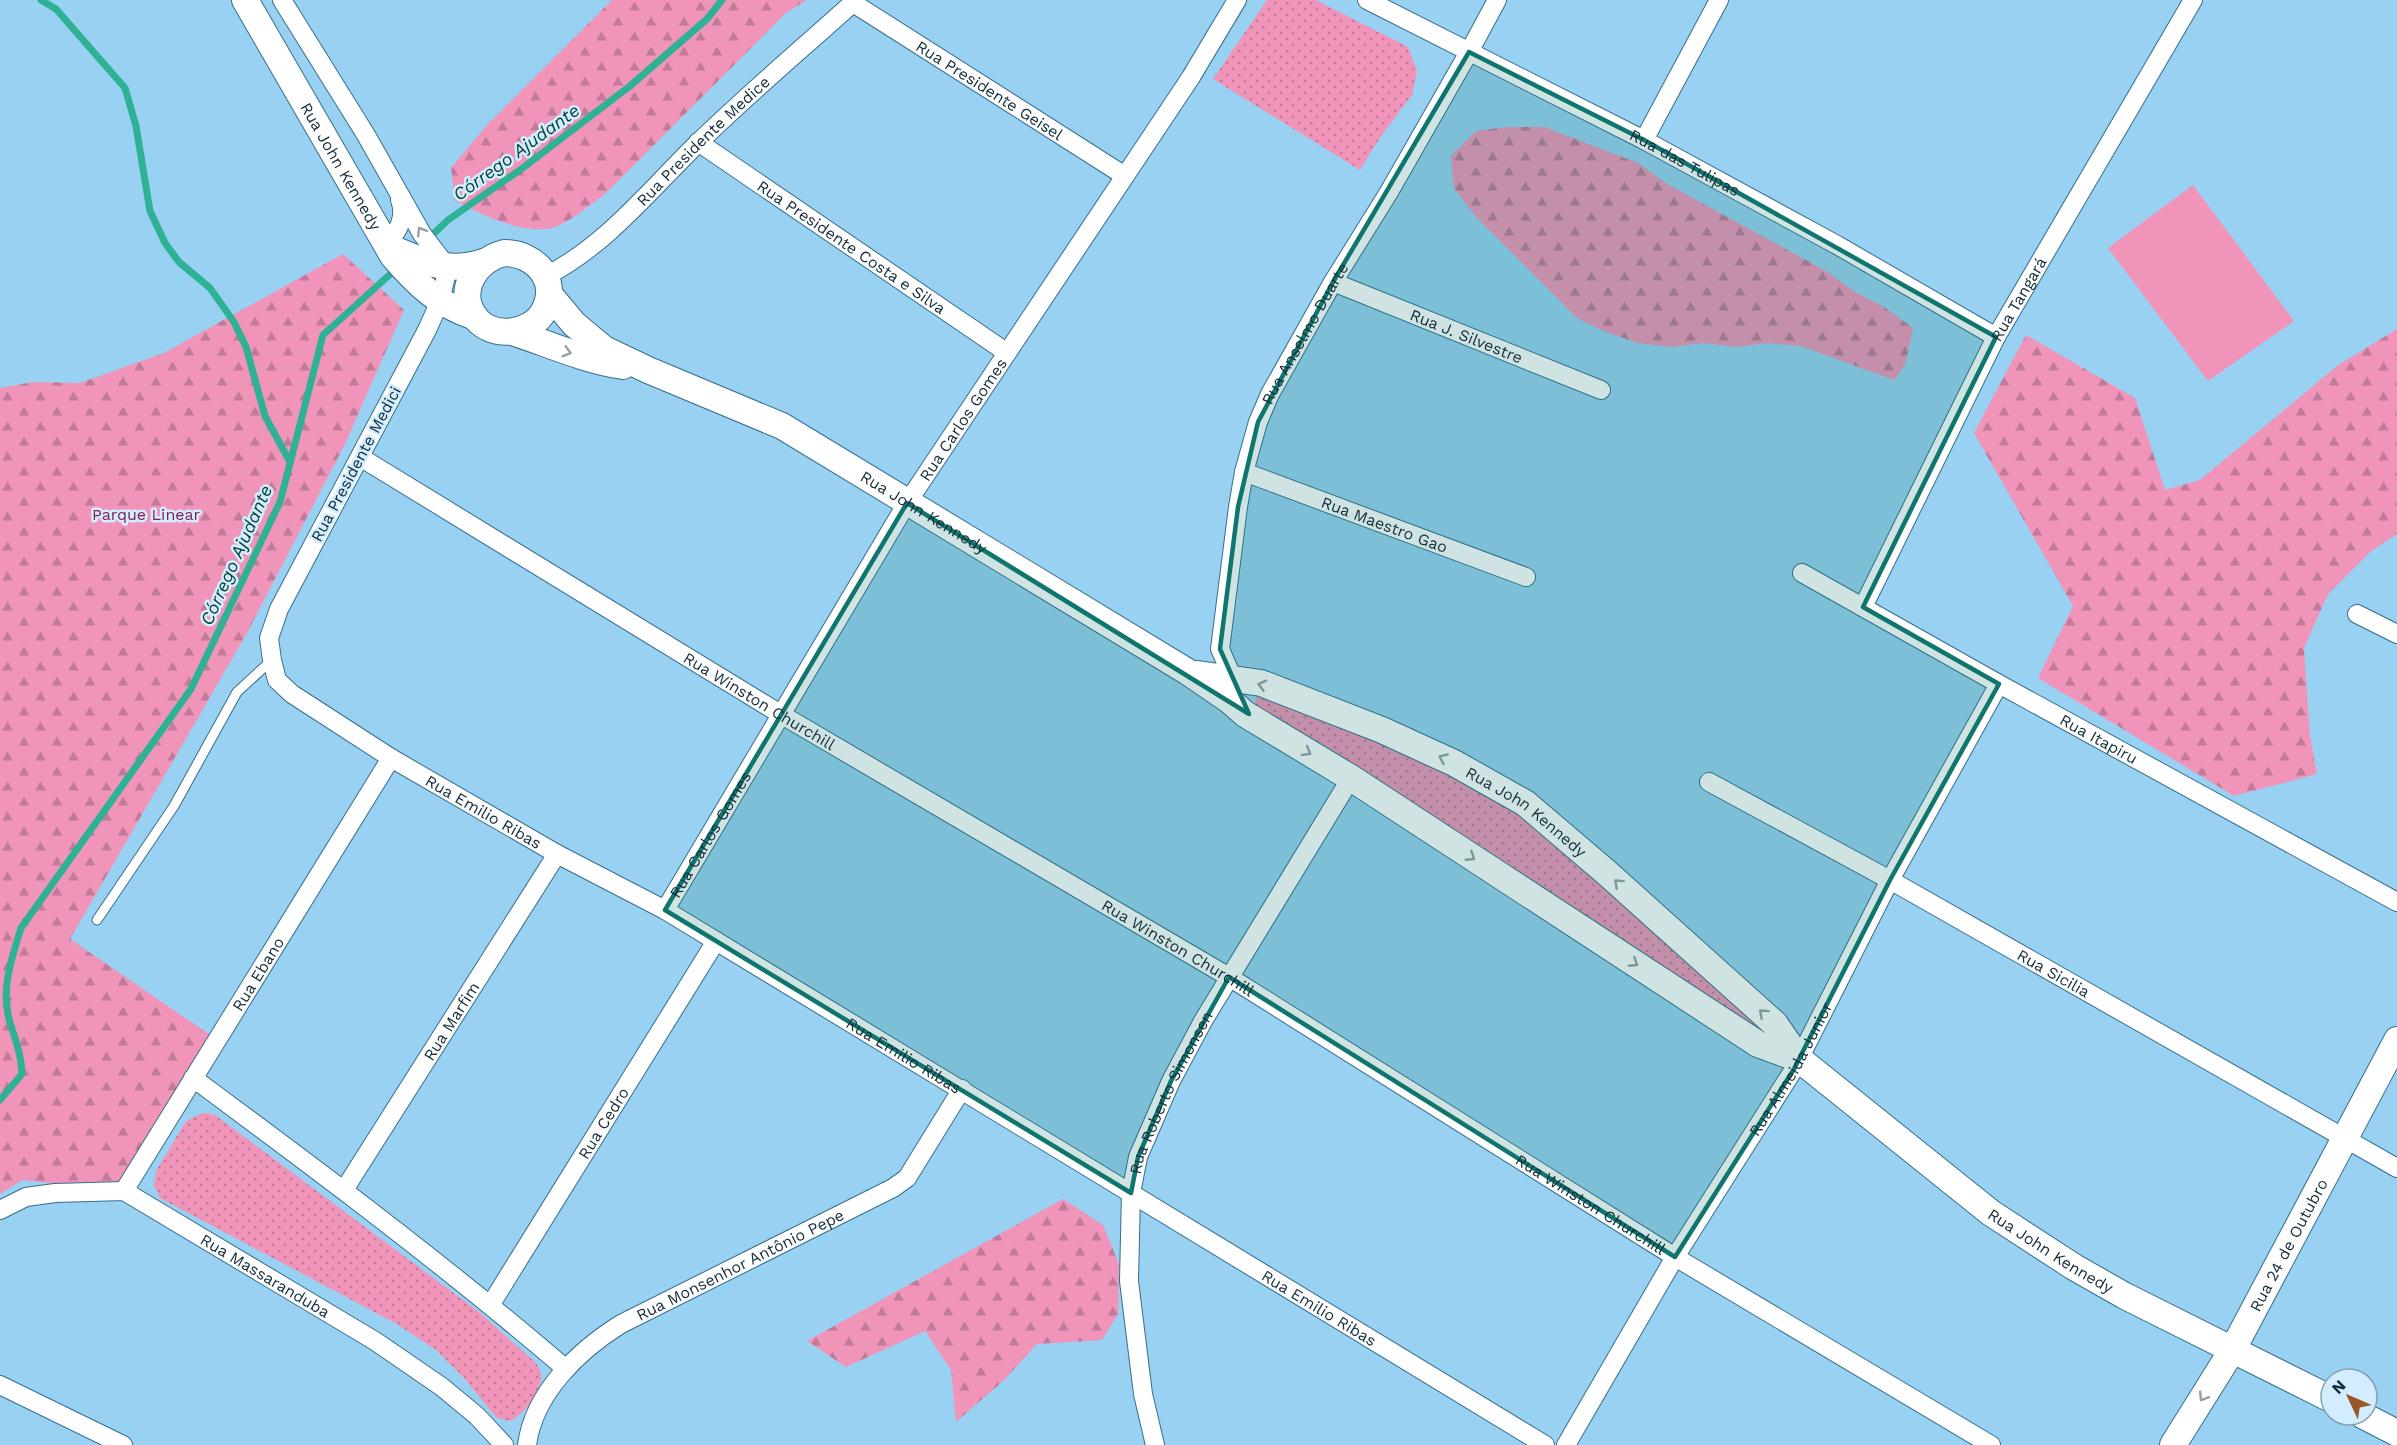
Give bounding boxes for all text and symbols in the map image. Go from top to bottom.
street label: Rua Presidente Geisel [913,36,1067,144]
street label: Rua Presidente Medice [632,72,773,210]
street label: Rua John Kennedy [297,99,386,234]
water label: Córrego Ajudante [449,99,583,205]
street label: Rua das Tulipas [1627,125,1743,200]
street label: Rua Presidente Costa e Silva [754,176,950,318]
one-way arrow [417,227,428,238]
street label: Rua Tangará [1986,254,2050,344]
street label: Rua Anselmo Duarte [1257,259,1352,407]
street label: Rua J. Silvestre [1407,305,1526,367]
one-way arrow [561,345,571,357]
street label: Rua Carlos Gomes [915,354,1010,484]
street label: Rua Presidente Medici [307,383,405,545]
street label: Rua John Kennedy [857,466,991,558]
water label: Córrego Ajudante [196,482,276,628]
street label: Rua Maestro Gao [1319,492,1450,556]
park label: Parque Linear [92,505,201,524]
street label: Rua Winston Churchill [680,648,839,754]
one-way arrow [1257,680,1268,692]
street label: Rua Itapiru [2057,710,2141,768]
one-way arrow [1301,744,1311,756]
one-way arrow [1438,753,1449,765]
street label: Rua John Kennedy [1463,762,1591,861]
street label: Rua Carlos Gomes [665,768,755,901]
street label: Rua Emilio Ribas [422,771,545,853]
one-way arrow [1465,849,1475,861]
one-way arrow [1614,879,1625,890]
street label: Rua Winston Churchill [1099,895,1258,1000]
street label: Rua Ebano [228,933,288,1014]
street label: Rua Sicilia [2014,945,2093,1001]
one-way arrow [1628,956,1638,968]
street label: Rua Marfim [419,978,483,1064]
street label: Rua Almeida Junior [1745,999,1836,1139]
street label: Rua Roberto Simonsen [1125,1007,1217,1176]
one-way arrow [1759,1009,1769,1020]
street label: Rua Emilio Ribas [843,1013,965,1097]
street label: Rua Cedro [574,1084,633,1162]
street label: Rua Winston Churchill [1512,1150,1670,1258]
street label: Rua 24 de Outubro [2245,1175,2331,1315]
street label: Rua John Kennedy [1984,1204,2117,1297]
street label: Rua Monsenhor Antônio Pepe [633,1205,847,1324]
street label: Rua Massaranduba [197,1229,333,1321]
street label: Rua Emilio Ribas [1258,1266,1380,1350]
north arrow [2319,1367,2379,1427]
text: N [2328,1376,2350,1398]
one-way arrow [2198,1391,2210,1401]

